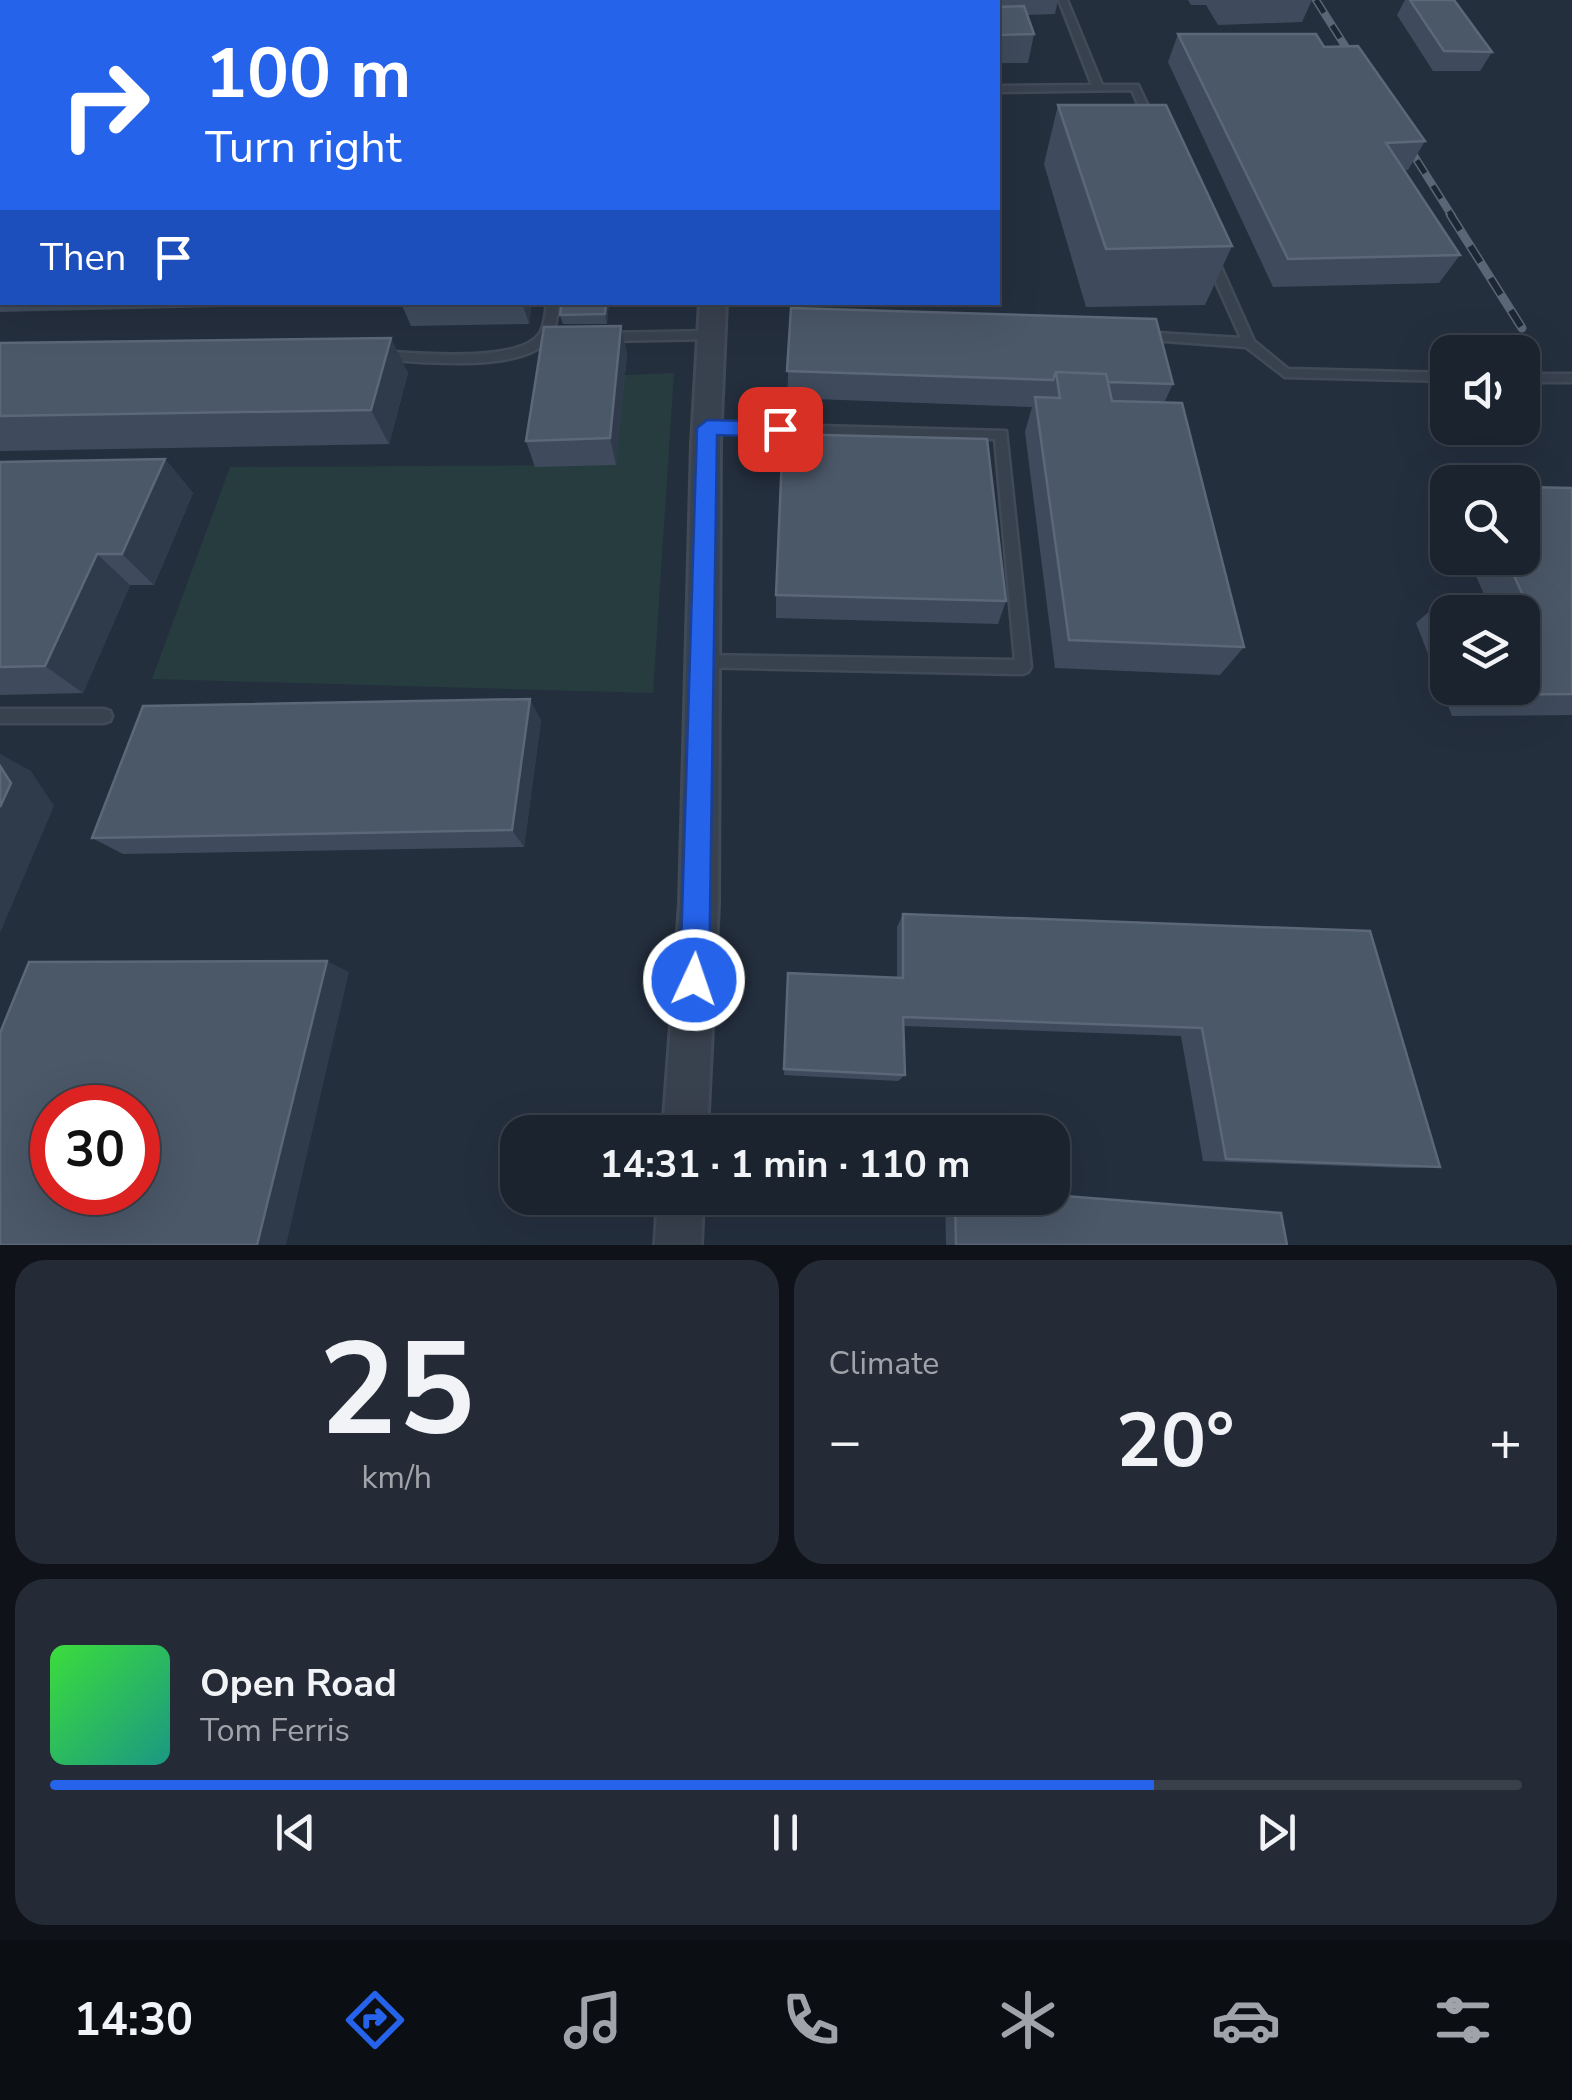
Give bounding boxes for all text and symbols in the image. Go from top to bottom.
text: 100 m [205,26,411,122]
icon: right [40,40,170,170]
text: Turn right [205,117,402,178]
icon: arrive [146,230,201,285]
text: Then [40,232,126,283]
map controls [1430,335,1540,705]
button: sound [1430,335,1540,445]
pin [738,387,823,472]
icon: arrive [753,402,808,457]
button: search [1430,465,1540,575]
button: layers [1430,595,1540,705]
position arrow [642,928,746,1032]
speed limit sign: 30 [30,1085,160,1215]
text: 14:31 · 1 min · 110 m [600,1139,970,1190]
text: 25 [319,1302,475,1479]
text: Climate [829,1342,939,1385]
text: 20° [1116,1390,1234,1492]
text: − [829,1404,862,1479]
text: + [1489,1404,1522,1479]
text: km/h [361,1456,432,1499]
text: Open Road [200,1658,397,1709]
text: Tom Ferris [200,1709,350,1752]
icon: previous [268,1805,323,1860]
icon: pause [758,1805,813,1860]
icon: next [1249,1805,1304,1860]
icon: directions [340,1985,410,2055]
icon: music [558,1985,628,2055]
icon: phone [776,1985,846,2055]
icon: climate [993,1985,1063,2055]
icon: car [1211,1985,1281,2055]
icon: filters [1428,1985,1498,2055]
text: 14:30 [74,1990,193,2051]

